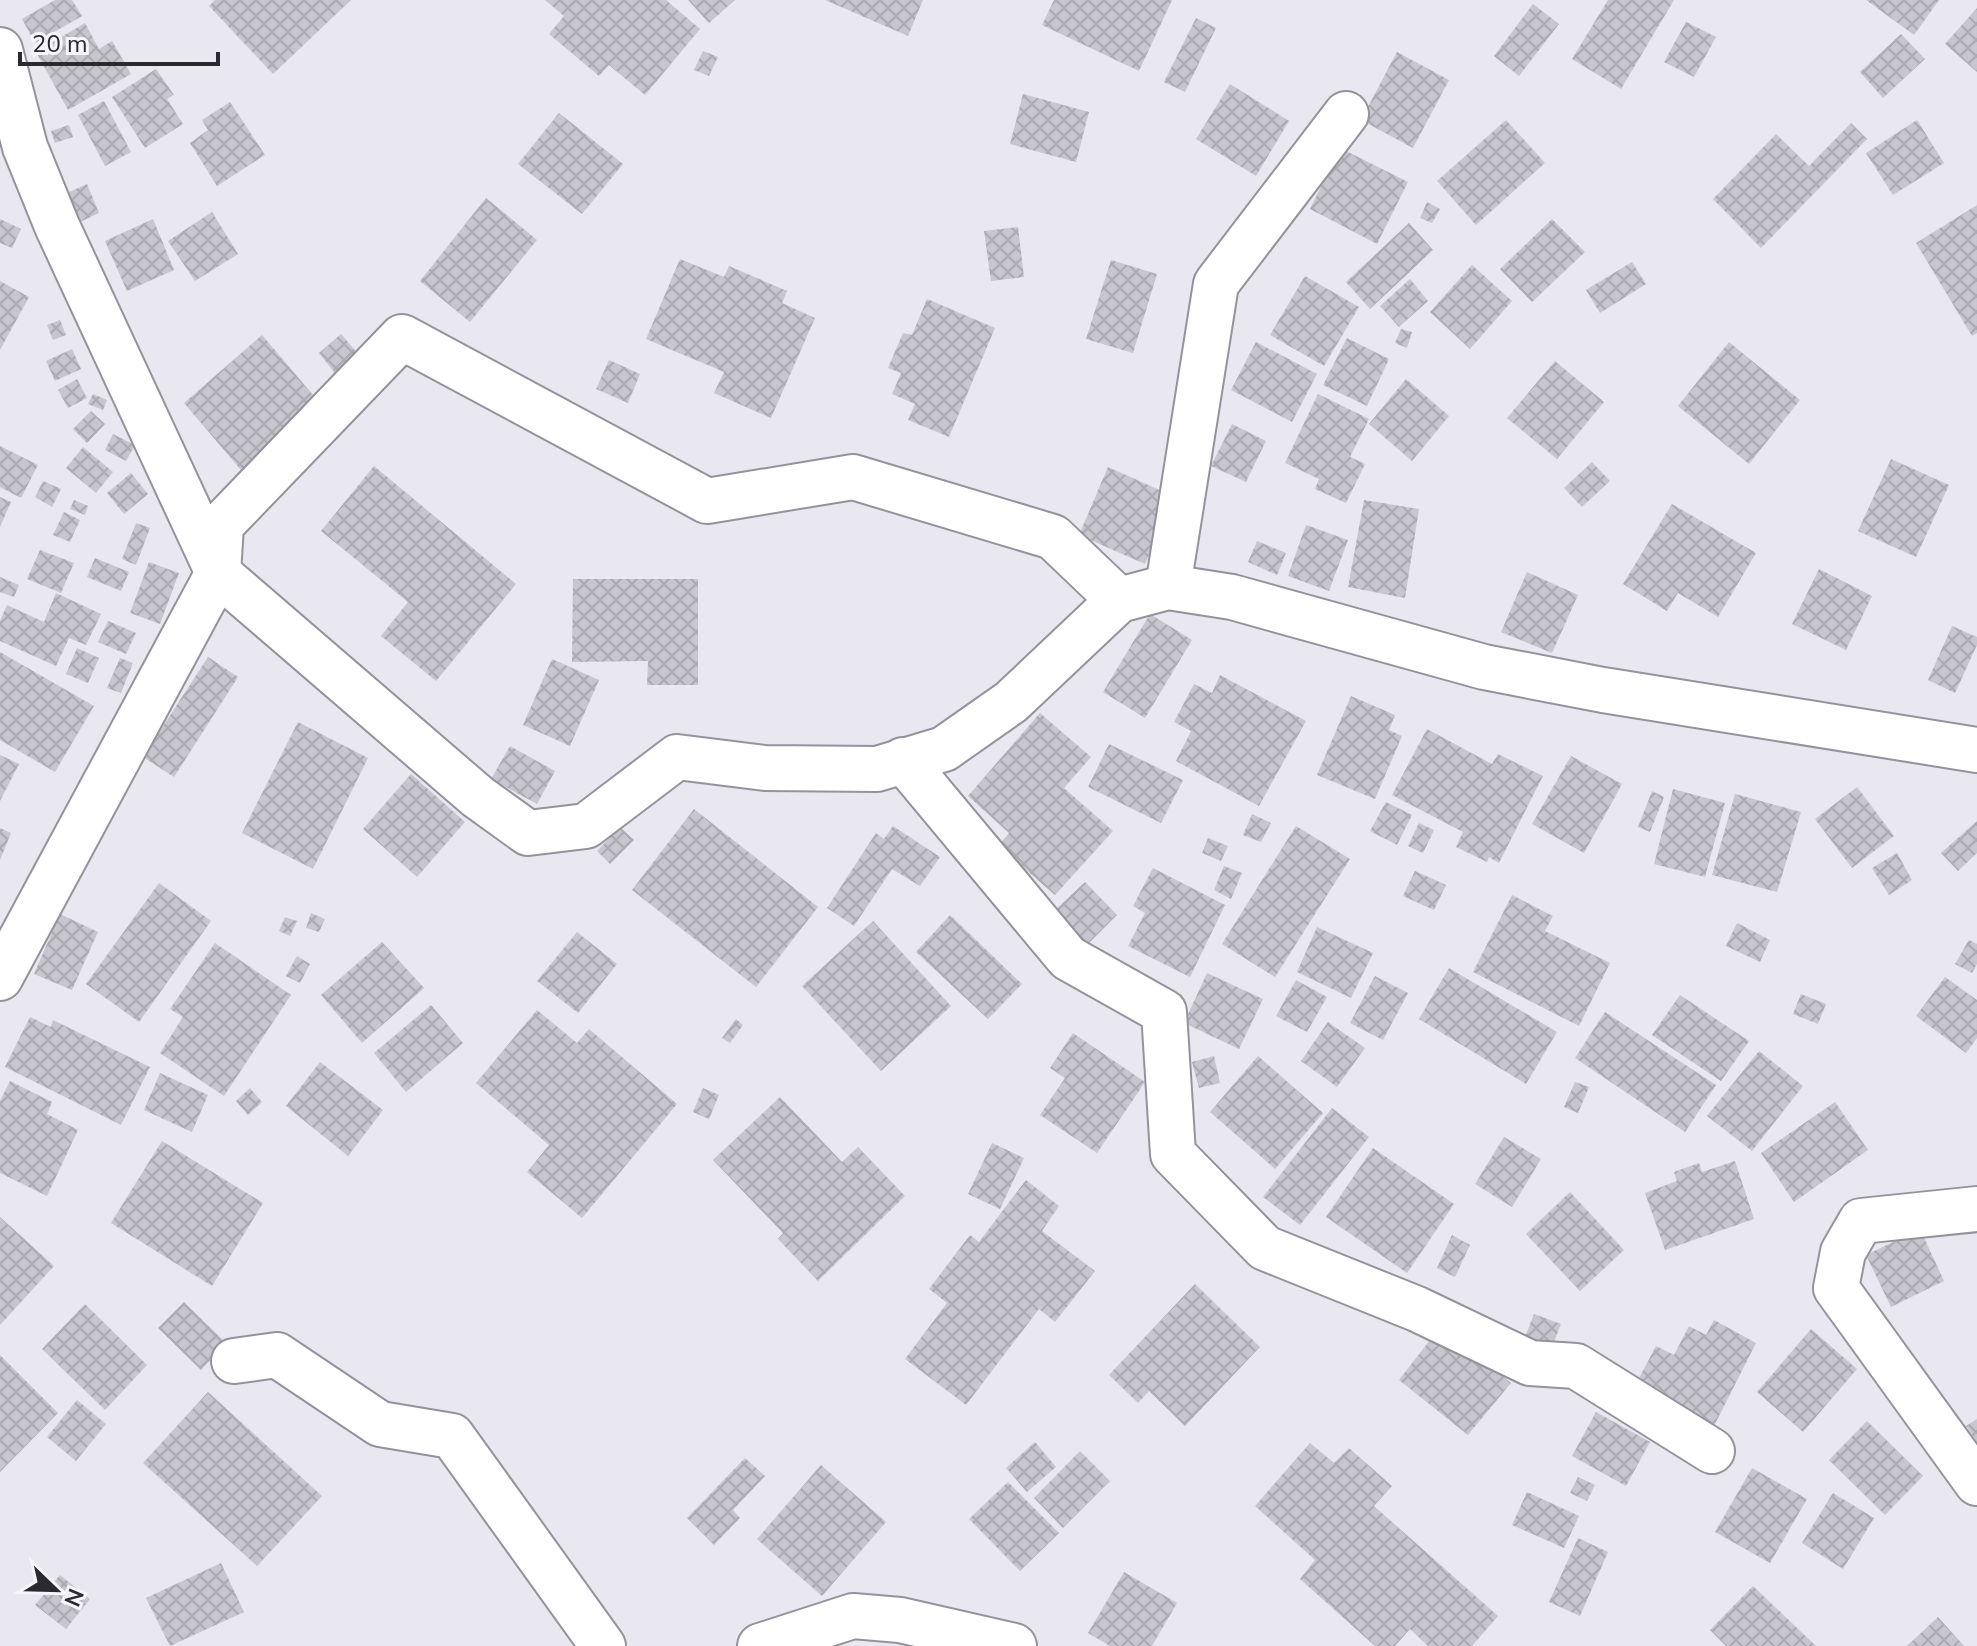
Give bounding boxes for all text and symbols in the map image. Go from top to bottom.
scale bar [20,16,218,66]
text: 20 m [32,28,88,60]
north arrow [16,1550,96,1630]
text: N [56,1584,91,1611]

